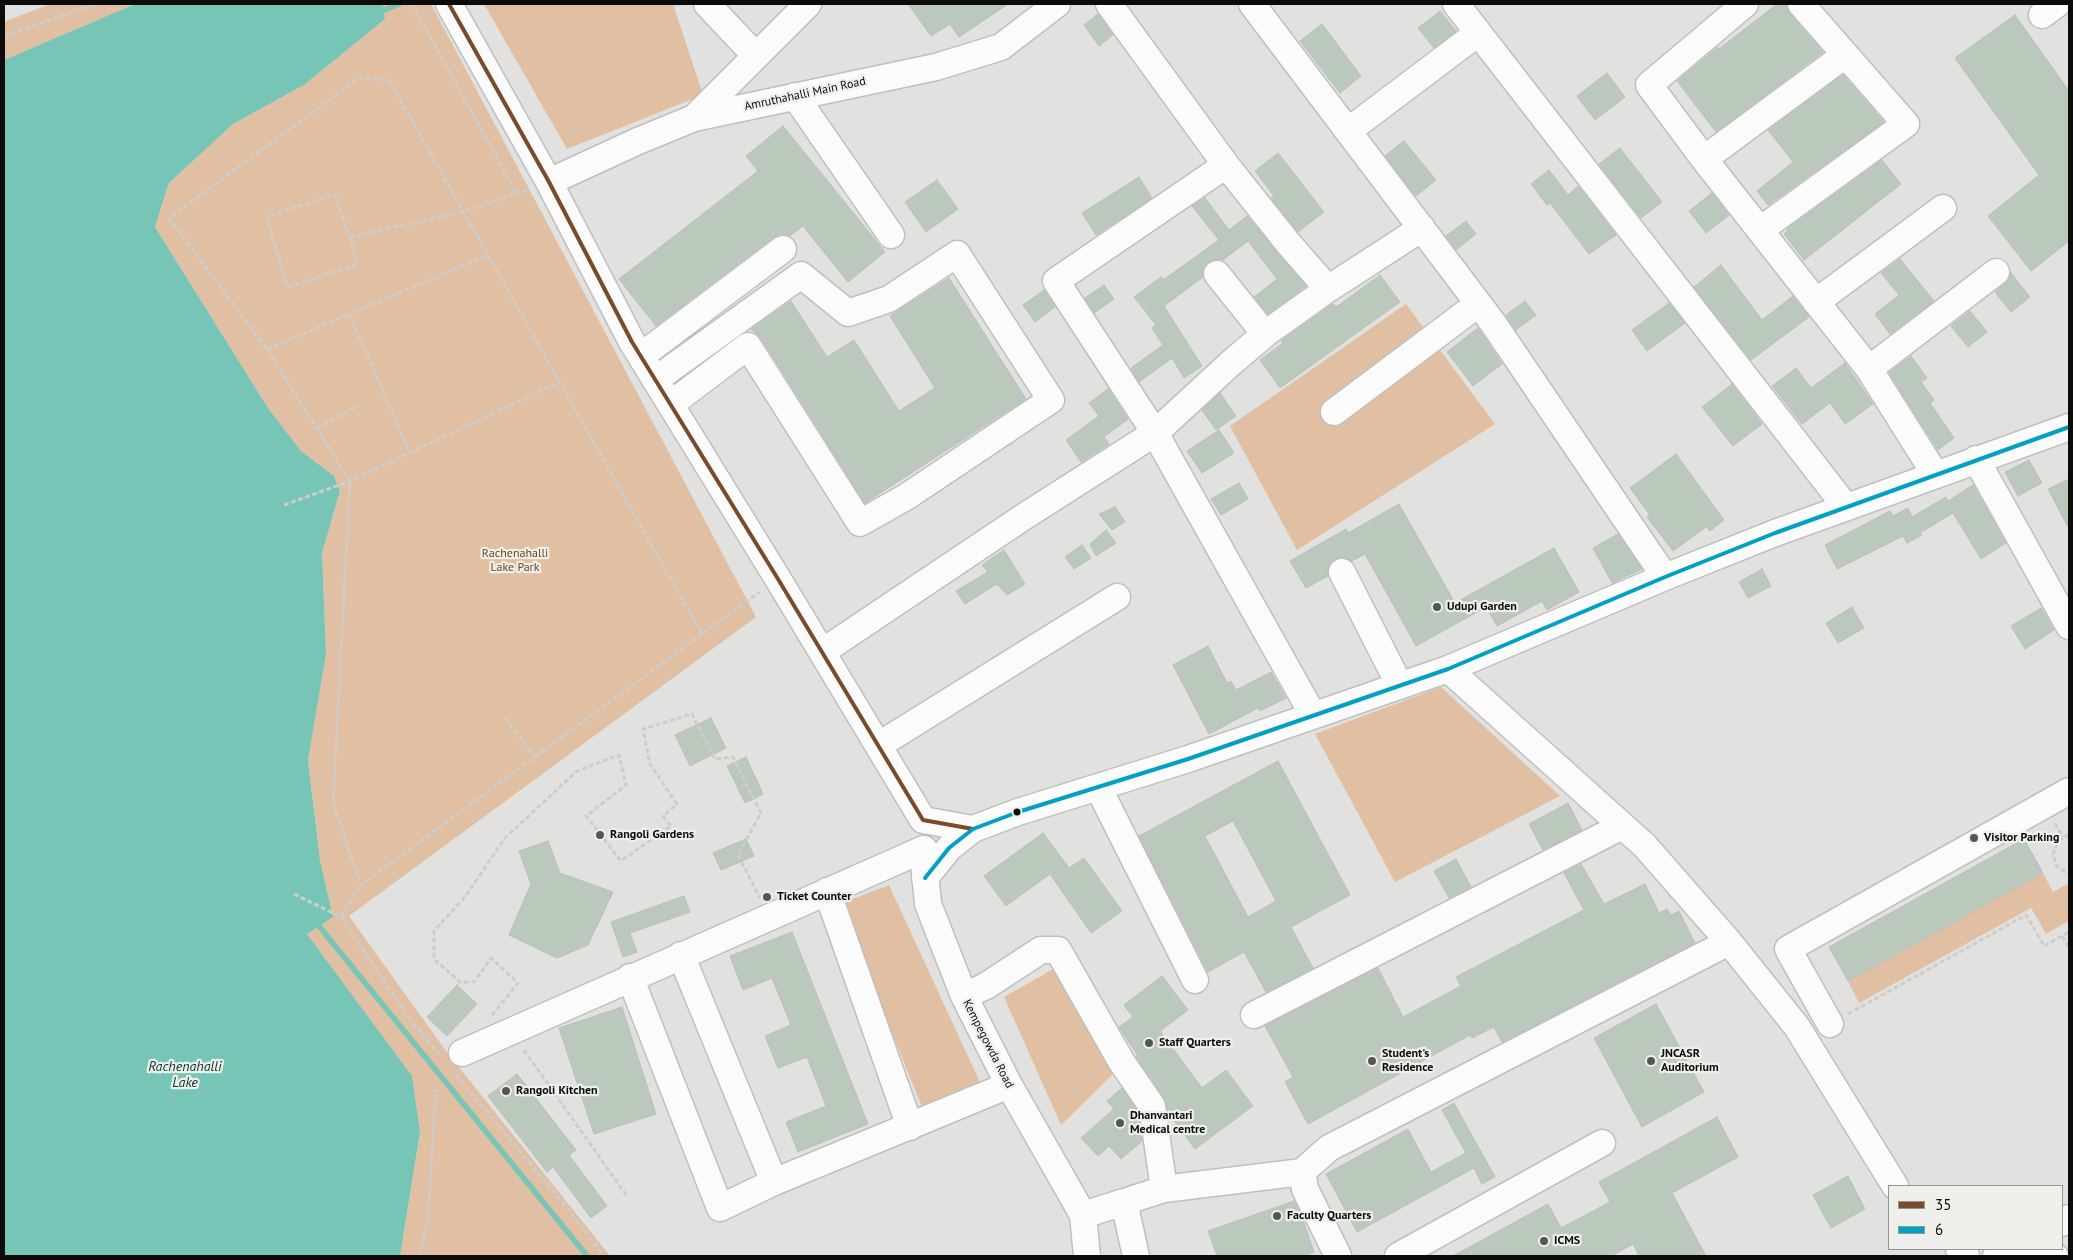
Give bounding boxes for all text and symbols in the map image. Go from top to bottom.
street label: Amruthahalli Main Road [743,74,867,114]
park label: Rachenahalli Lake Park [482,547,548,575]
place label: Udupi Garden [1447,600,1517,614]
marker: Udupi Garden [1431,601,1443,613]
unlabelled marker [1012,807,1022,817]
place label: Rangoli Gardens [610,828,694,842]
marker: Rangoli Gardens [594,829,606,841]
place label: Visitor Parking [1984,831,2059,845]
marker: Visitor Parking [1968,832,1980,844]
place label: Ticket Counter [777,890,851,904]
marker: Ticket Counter [761,891,773,903]
street label: Kempegowda Road [959,997,1017,1091]
place label: Staff Quarters [1159,1036,1231,1050]
marker: Staff Quarters [1143,1037,1155,1049]
place label: Student's Residence [1382,1047,1433,1075]
place label: JNCASR Auditorium [1661,1047,1719,1075]
marker: Student's Residence [1366,1055,1378,1067]
marker: JNCASR Auditorium [1645,1055,1657,1067]
water label: Rachenahalli Lake [148,1059,222,1092]
place label: Rangoli Kitchen [516,1084,598,1098]
marker: Rangoli Kitchen [500,1085,512,1097]
place label: Dhanvantari Medical centre [1130,1109,1205,1137]
marker: Dhanvantari Medical centre [1114,1117,1126,1129]
legend [1888,1185,2063,1250]
text: 35 [1935,1195,1951,1214]
place label: Faculty Quarters [1287,1209,1371,1223]
marker: Faculty Quarters [1271,1210,1283,1222]
text: 6 [1935,1220,1943,1239]
place label: ICMS [1554,1234,1580,1248]
marker: ICMS [1538,1235,1550,1247]

